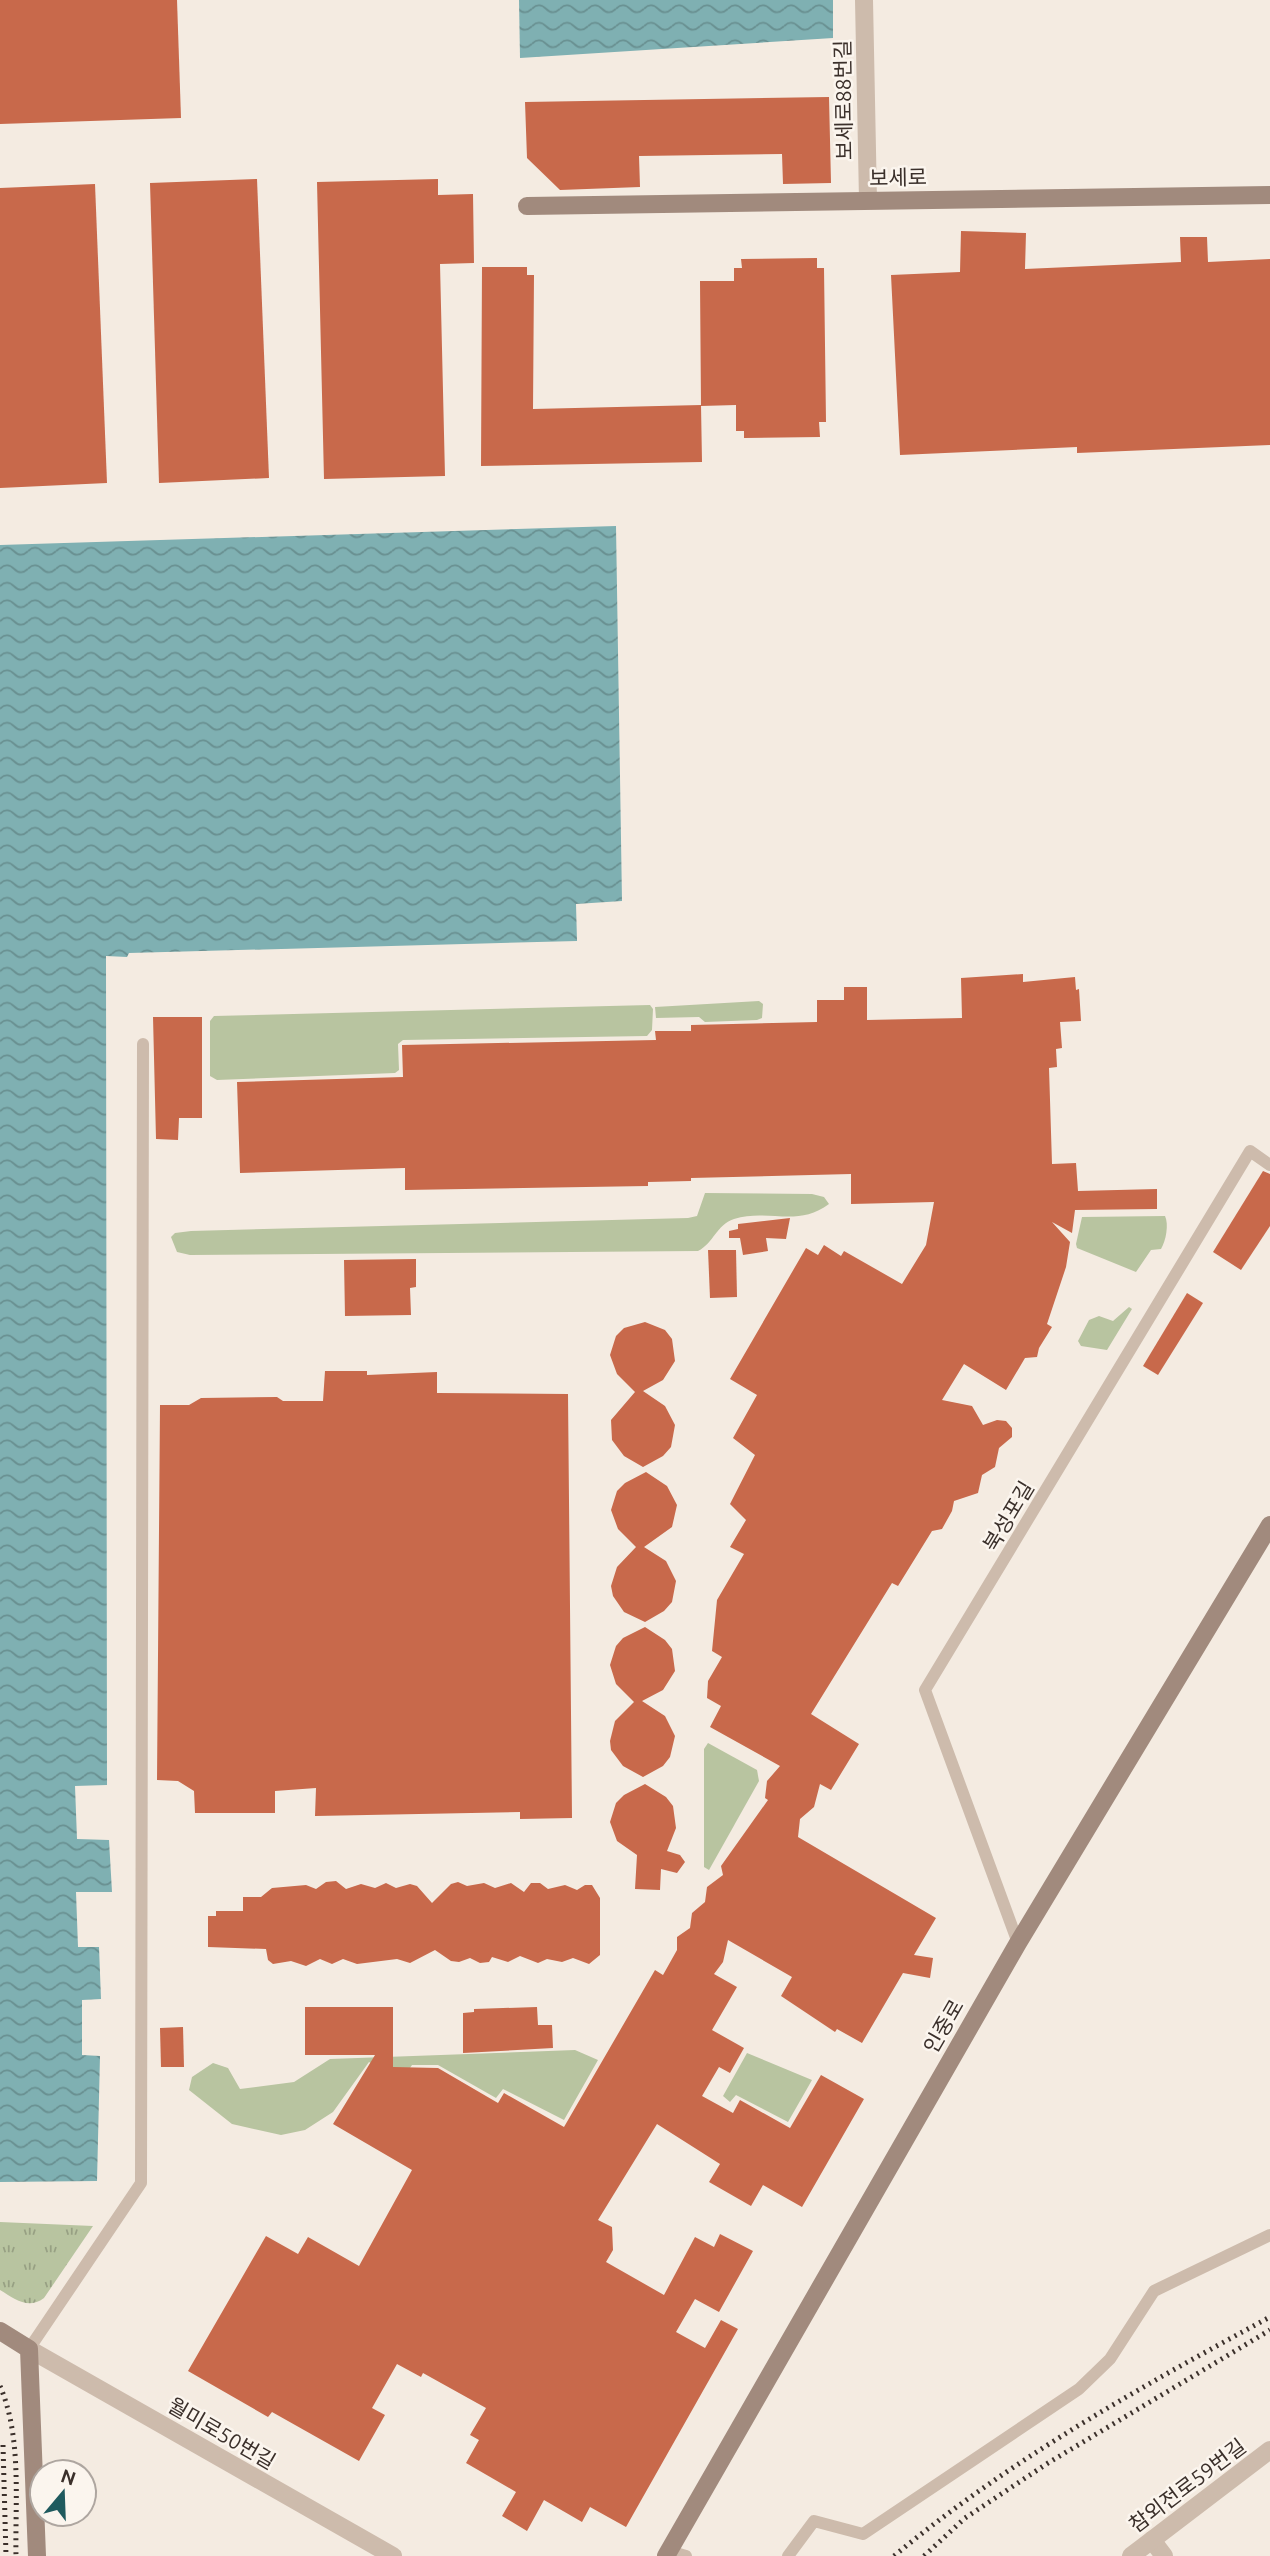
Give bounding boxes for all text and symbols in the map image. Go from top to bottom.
street label: 보세로88번길 [830,40,856,160]
street label: 보세로 [869,164,927,190]
street label: 북성포길 [978,1477,1038,1555]
street label: 인중로 [918,1995,968,2057]
street label: 월미로50번길 [164,2393,280,2473]
street label: 참외전로59번길 [1124,2433,1250,2537]
north arrow [28,2458,98,2528]
text: N [58,2464,79,2490]

